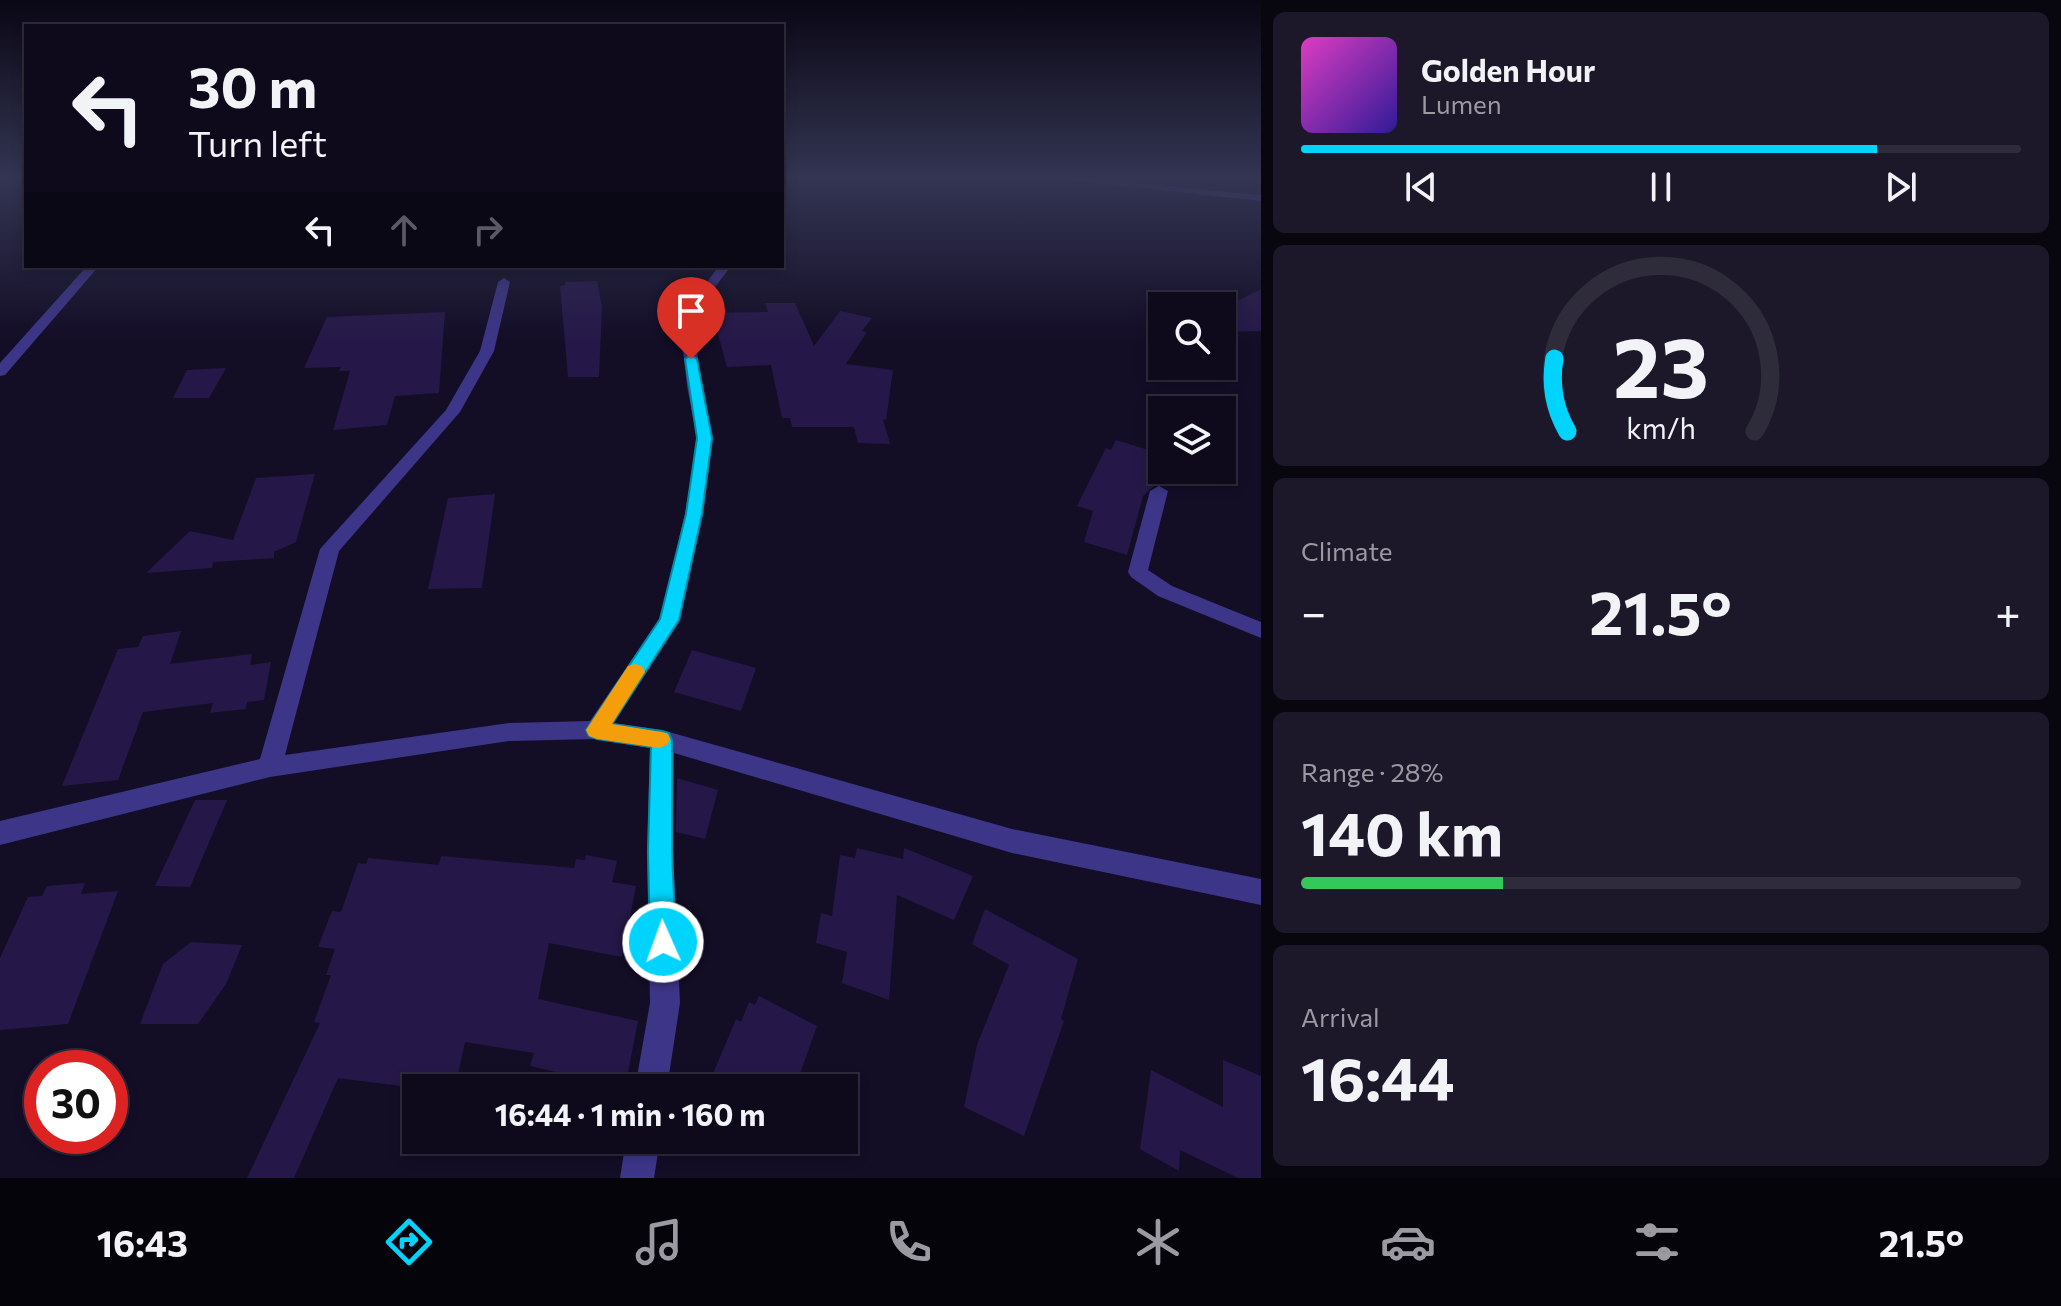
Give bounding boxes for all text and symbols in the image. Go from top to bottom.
text: 30 m [188,51,317,120]
text: Golden Hour [1421,51,1595,88]
icon: left [56,56,160,160]
text: Lumen [1421,88,1502,119]
text: Turn left [188,120,327,164]
icon: previous [1399,165,1443,209]
icon: pause [1639,165,1683,209]
icon: next [1879,165,1923,209]
icon: left [298,208,342,252]
icon: ahead [382,208,426,252]
icon: right [466,208,510,252]
pin [657,277,725,359]
icon: arrive [669,289,713,333]
map controls [1148,292,1236,484]
button: search [1148,292,1236,380]
text: 23 [1613,312,1709,414]
button: layers [1148,396,1236,484]
text: km/h [1626,410,1696,445]
text: Climate [1301,535,1393,566]
text: 21.5° [1589,574,1732,647]
text: − [1301,584,1326,638]
text: + [1995,584,2021,638]
text: Range · 28% [1301,756,1444,787]
text: 140 km [1301,795,1503,868]
position arrow [621,900,705,984]
text: Arrival [1301,1001,1380,1032]
text: 16:44 [1301,1040,1455,1113]
speed limit sign: 30 [24,1050,128,1154]
text: 16:44 · 1 min · 160 m [495,1095,765,1132]
icon: directions [381,1214,437,1270]
icon: music [631,1214,687,1270]
icon: phone [881,1214,937,1270]
icon: climate [1130,1214,1186,1270]
icon: car [1380,1214,1436,1270]
icon: filters [1629,1214,1685,1270]
text: 16:43 [97,1220,188,1264]
text: 21.5° [1879,1220,1964,1264]

